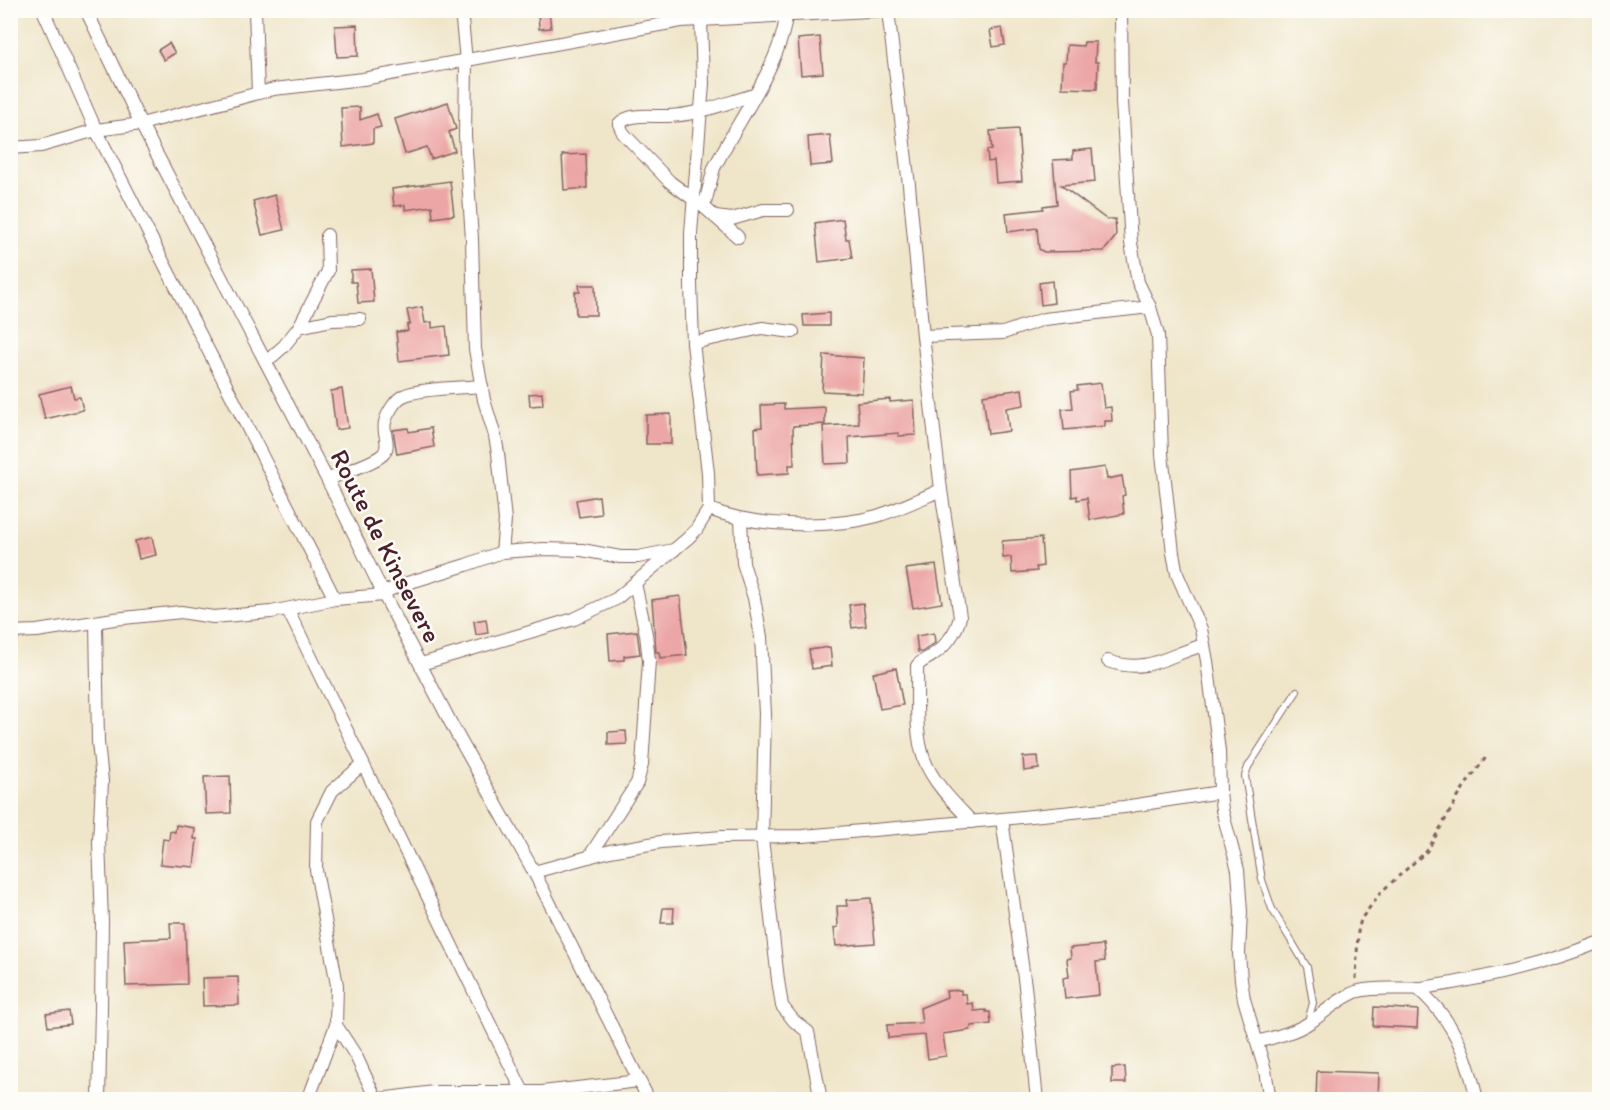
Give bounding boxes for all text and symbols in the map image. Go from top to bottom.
street label: Route de Kinsevere [323,444,449,648]

